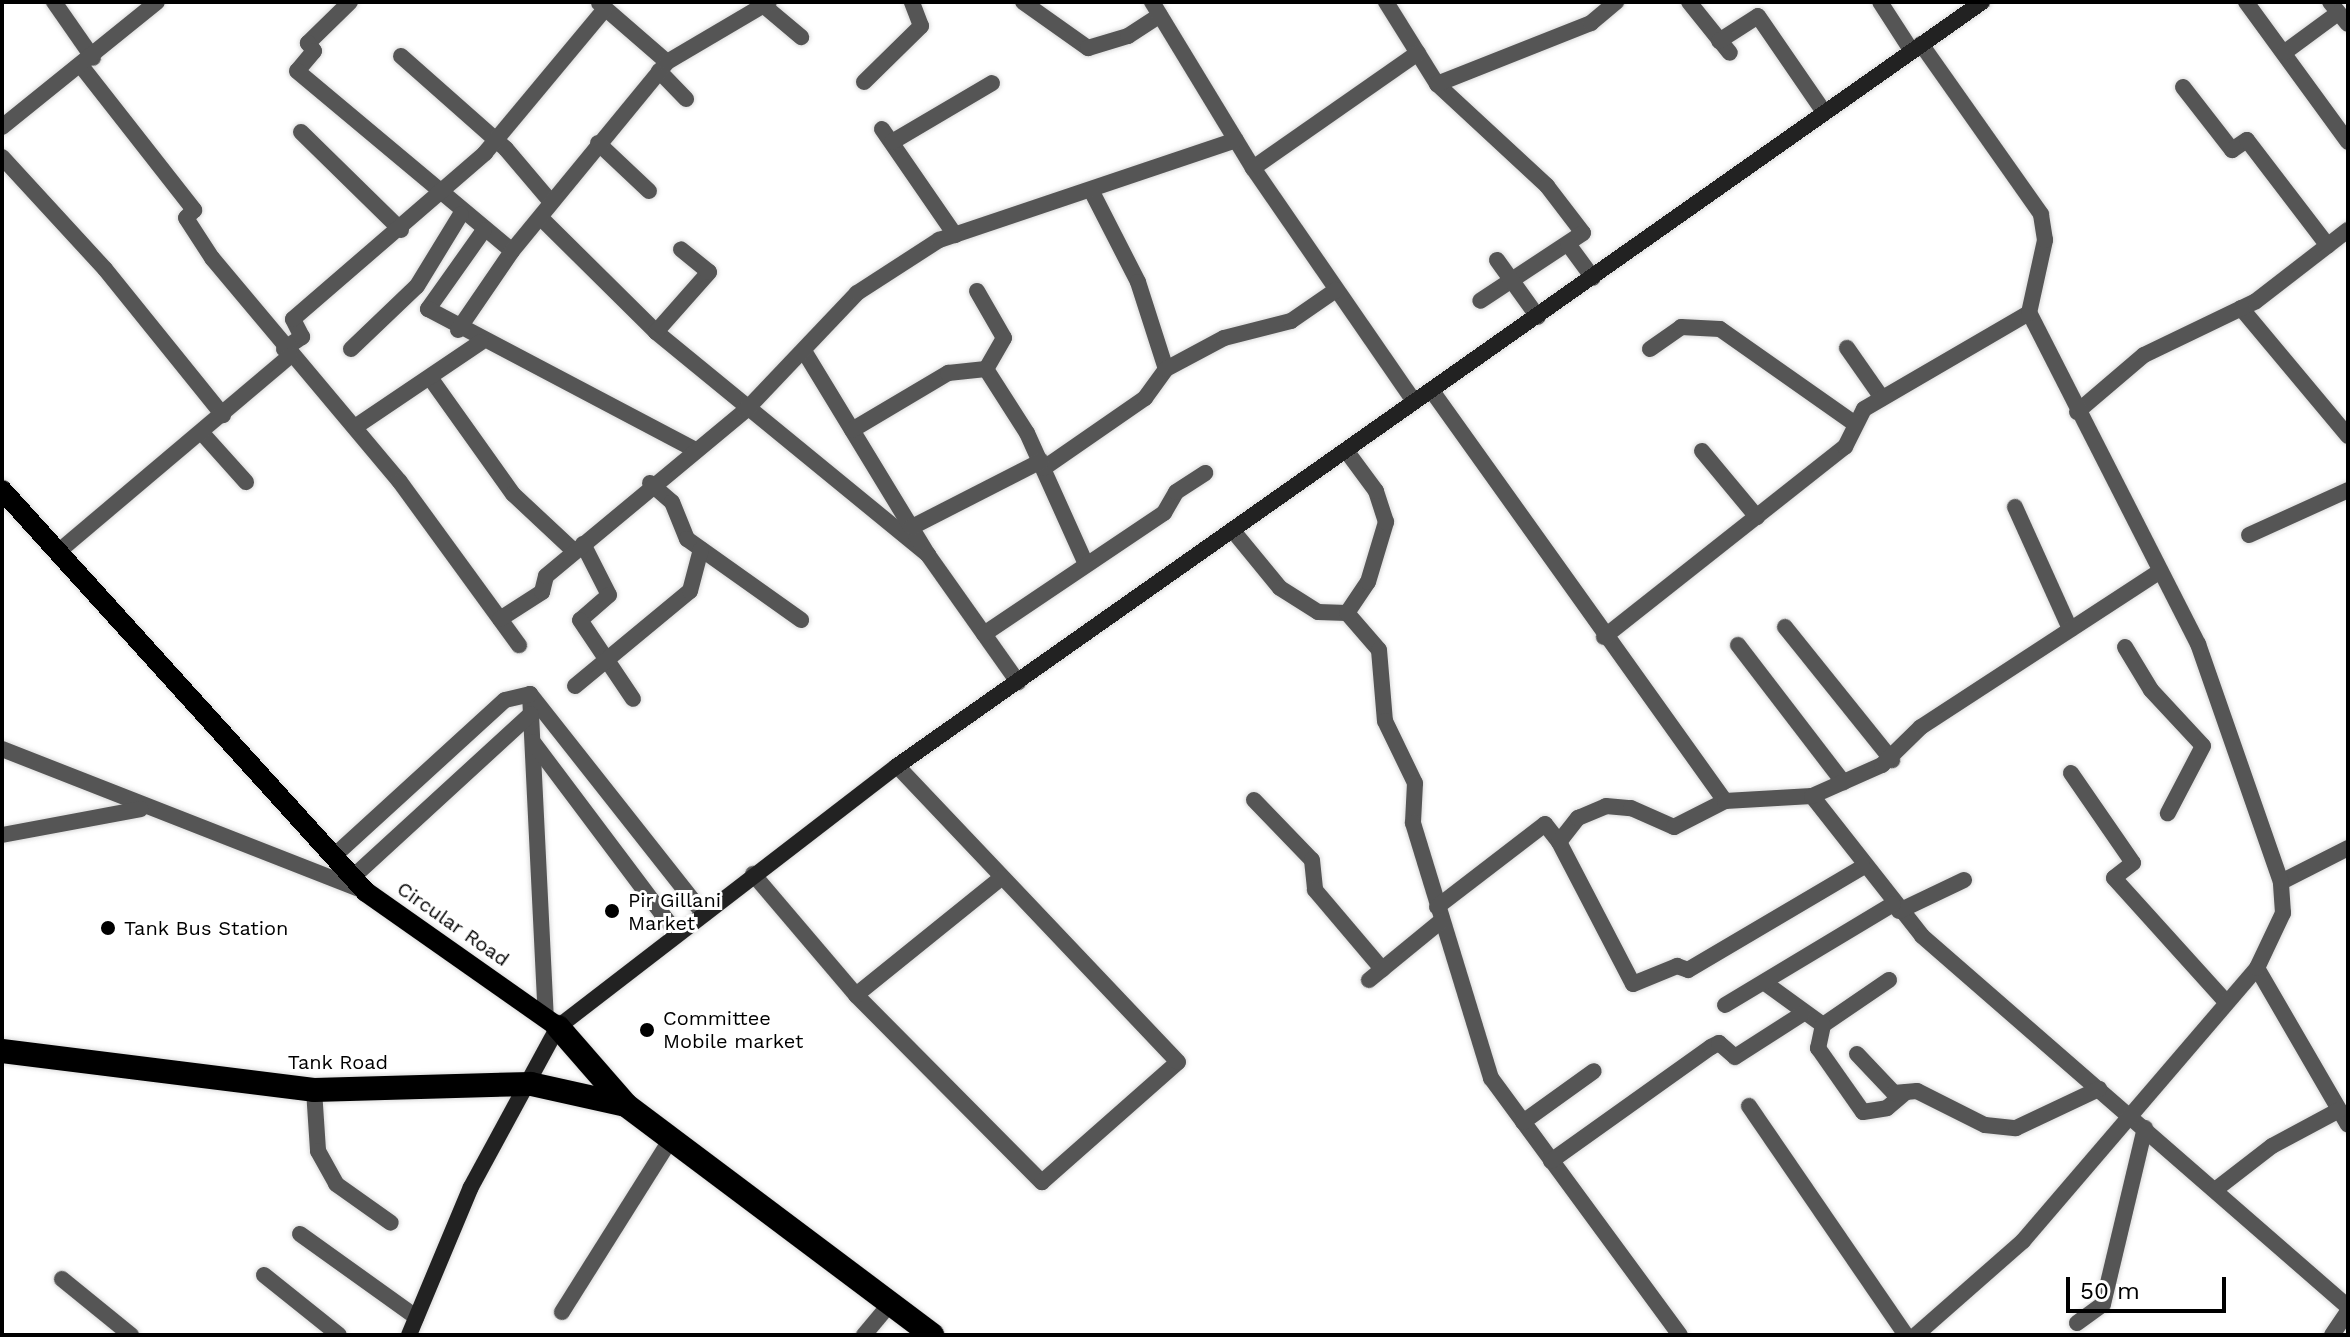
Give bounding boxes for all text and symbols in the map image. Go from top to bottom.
street label: Circular Road [392,876,514,972]
place label: Pir Gillani Market [628,888,722,935]
marker: Pir Gillani Market [603,902,621,920]
place label: Tank Bus Station [124,916,289,940]
marker: Tank Bus Station [99,919,117,937]
place label: Committee Mobile market [663,1006,803,1053]
marker: Committee Mobile market [638,1021,656,1039]
street label: Tank Road [288,1050,388,1074]
scale bar [2070,1261,2230,1311]
text: 50 m [2080,1277,2140,1305]

